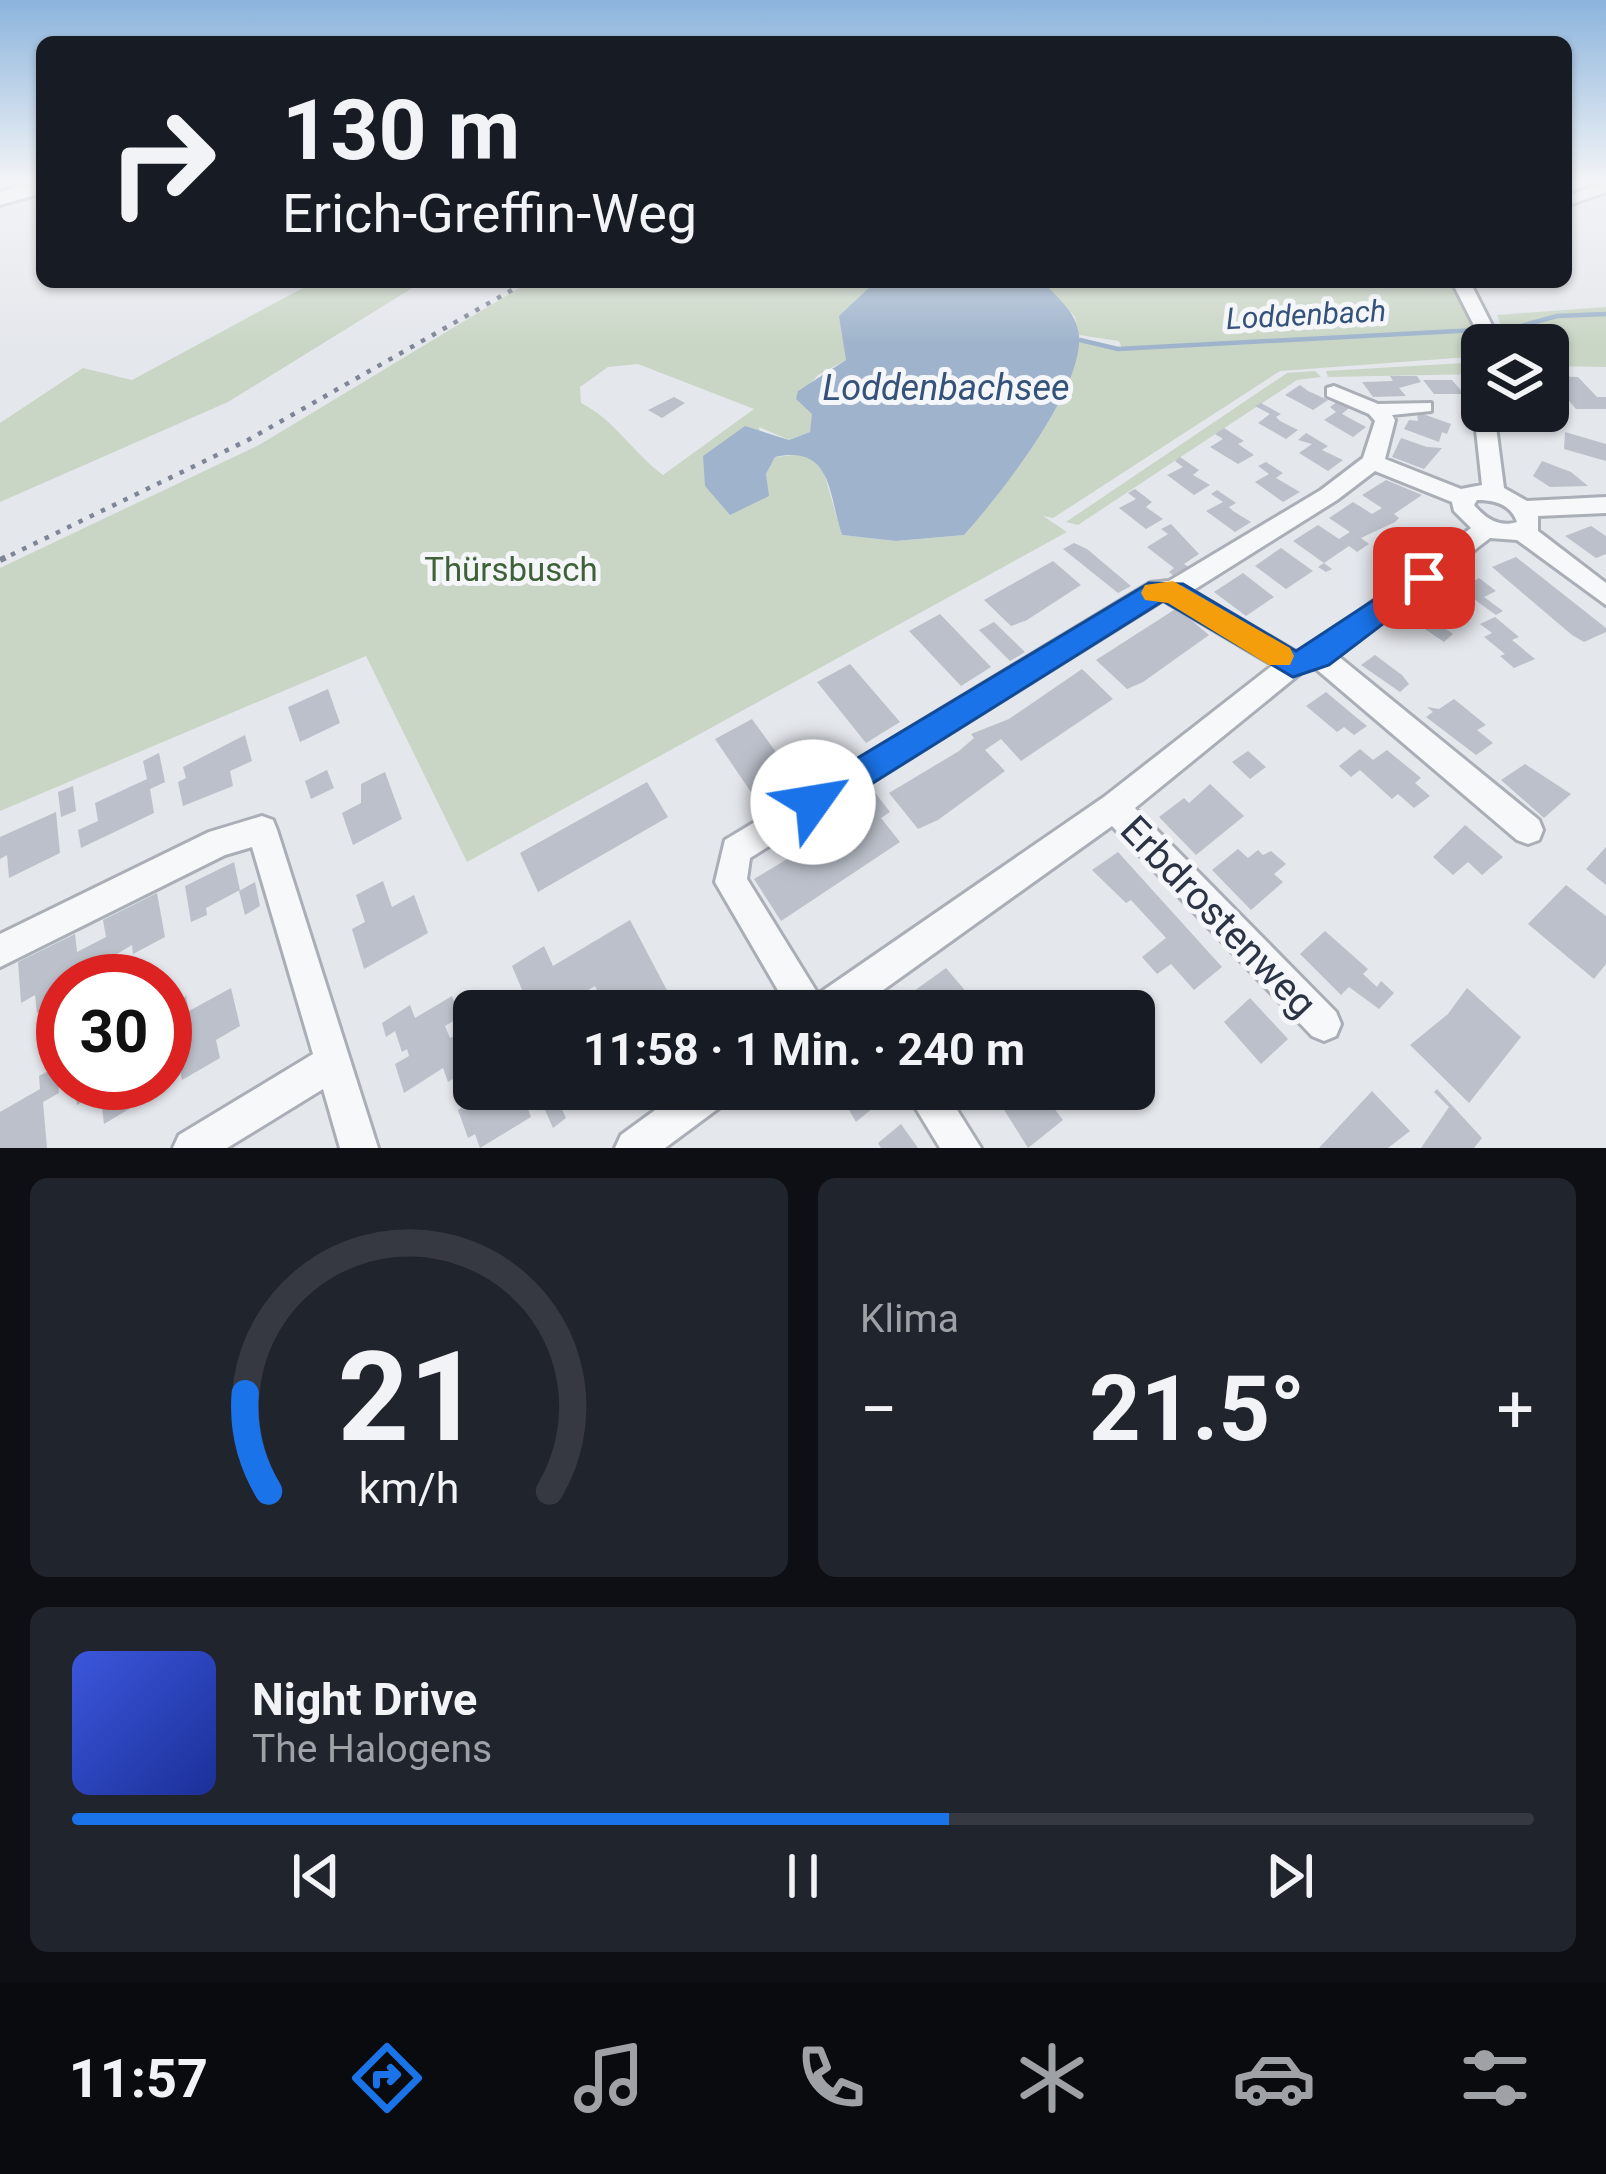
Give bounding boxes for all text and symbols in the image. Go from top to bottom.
text: 130 m [282,81,520,180]
icon: right [84,84,240,240]
text: Erich-Greffin-Weg [282,182,697,245]
water label: Loddenbach [1225,293,1387,336]
map controls [1461,324,1569,432]
button: layers [1461,324,1569,432]
water label: Loddenbachsee [822,367,1070,409]
pin [1373,527,1475,629]
icon: arrive [1391,545,1457,611]
park label: Thürsbusch [424,550,598,589]
position arrow [750,739,876,865]
street label: Erbdrostenweg [1111,807,1326,1027]
speed limit sign: 30 [36,954,192,1110]
text: 11:58 · 1 Min. · 240 m [583,1023,1025,1076]
text: Klima [860,1296,959,1342]
text: 21 [337,1324,481,1470]
text: 21.5° [1089,1357,1305,1462]
text: − [860,1371,898,1448]
text: + [1497,1371,1534,1448]
text: km/h [359,1462,459,1512]
text: Night Drive [252,1673,477,1726]
text: The Halogens [252,1726,492,1772]
icon: previous [283,1843,349,1909]
icon: pause [770,1843,836,1909]
icon: next [1257,1843,1323,1909]
icon: directions [345,2036,429,2120]
icon: music [567,2036,651,2120]
icon: phone [789,2036,873,2120]
icon: climate [1010,2036,1094,2120]
icon: car [1232,2036,1316,2120]
icon: filters [1453,2036,1537,2120]
text: 11:57 [69,2047,208,2110]

